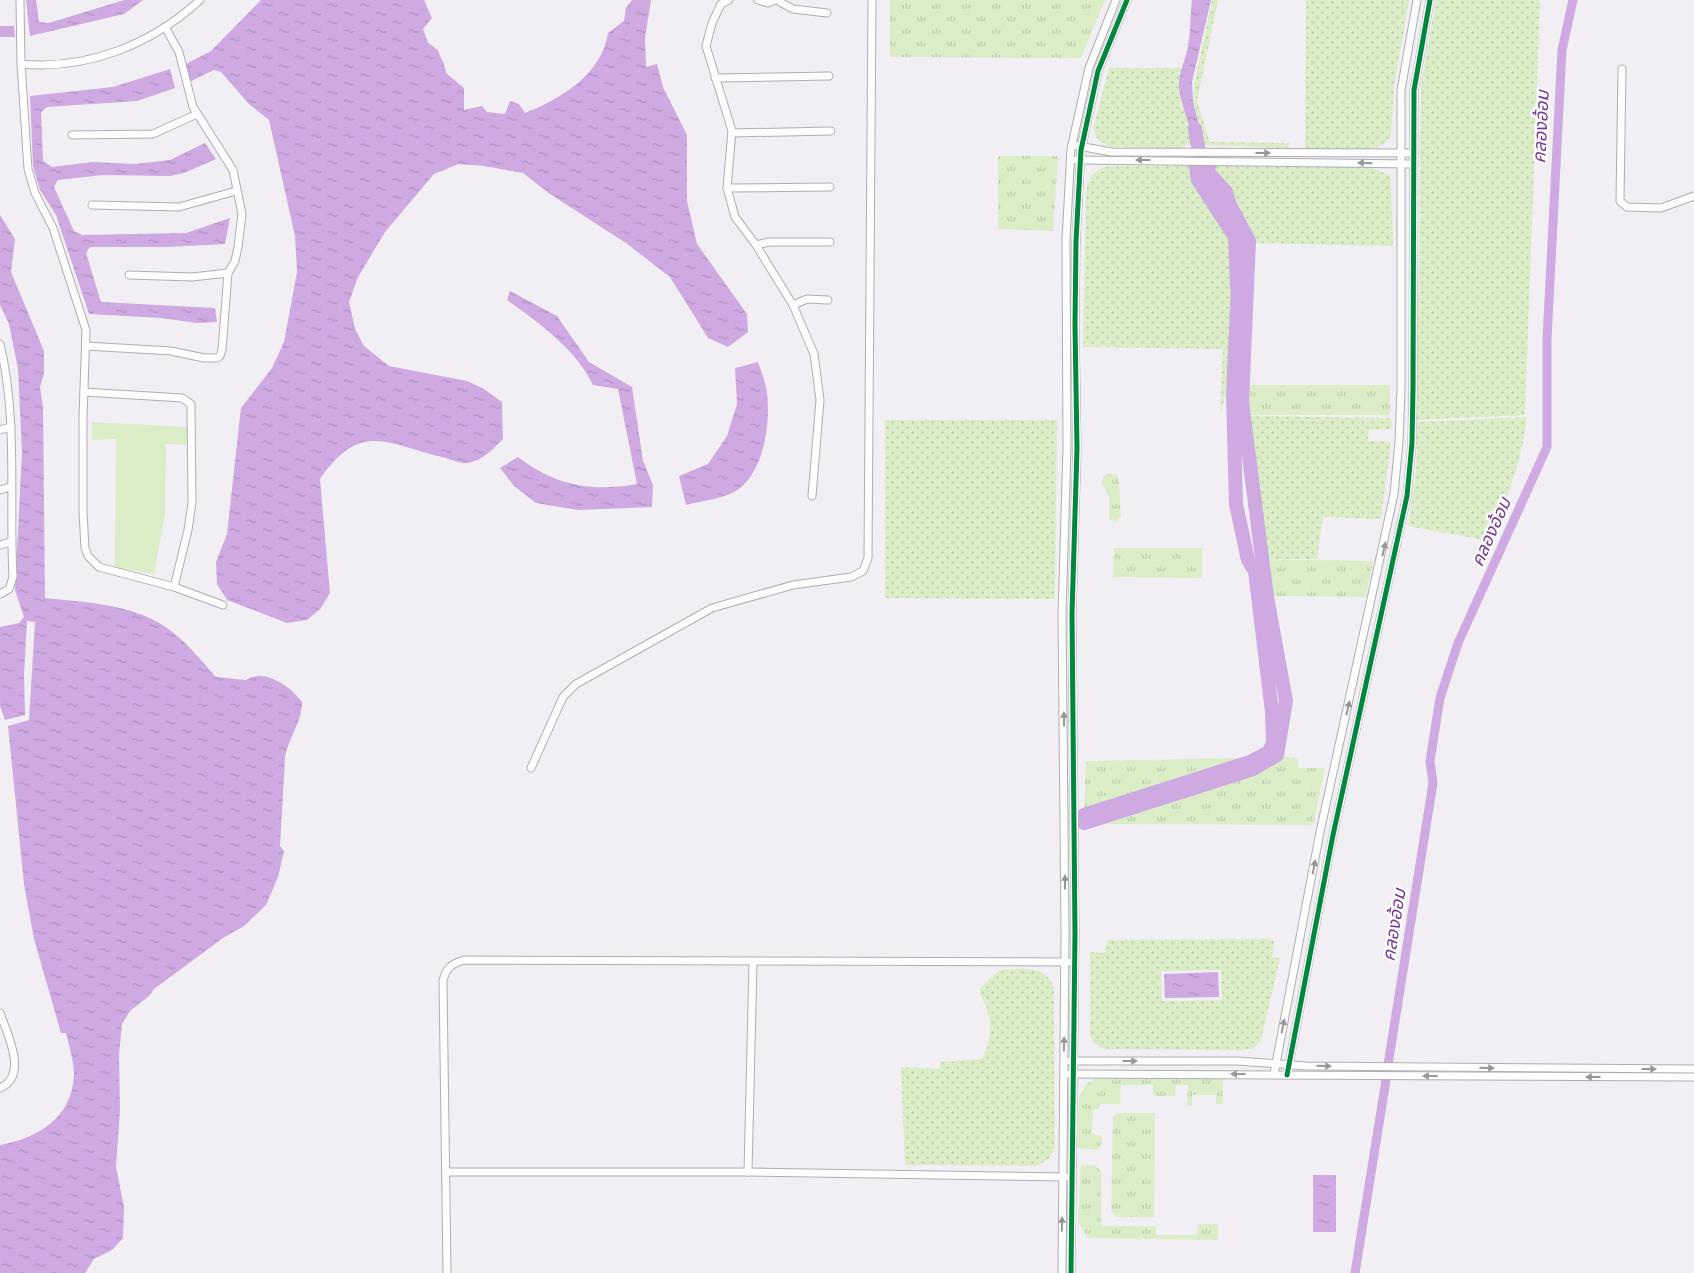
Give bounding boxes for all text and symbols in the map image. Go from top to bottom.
water label: คลองอ้อม [1527,88,1555,164]
one-way arrow [1255,149,1271,157]
one-way arrow [1135,156,1151,164]
one-way arrow [1357,158,1373,166]
water label: คลองอ้อม [1465,492,1518,570]
one-way arrow [1380,542,1388,557]
one-way arrow [1344,700,1352,715]
one-way arrow [1060,711,1068,727]
one-way arrow [1310,858,1318,874]
one-way arrow [1061,874,1069,890]
water label: คลองอ้อม [1376,885,1412,963]
one-way arrow [1280,1018,1288,1034]
one-way arrow [1060,1036,1068,1052]
one-way arrow [1122,1057,1138,1065]
one-way arrow [1317,1062,1333,1070]
one-way arrow [1479,1064,1495,1072]
one-way arrow [1642,1065,1658,1073]
one-way arrow [1230,1070,1246,1078]
one-way arrow [1422,1072,1438,1080]
one-way arrow [1585,1073,1601,1081]
one-way arrow [1058,1216,1066,1232]

